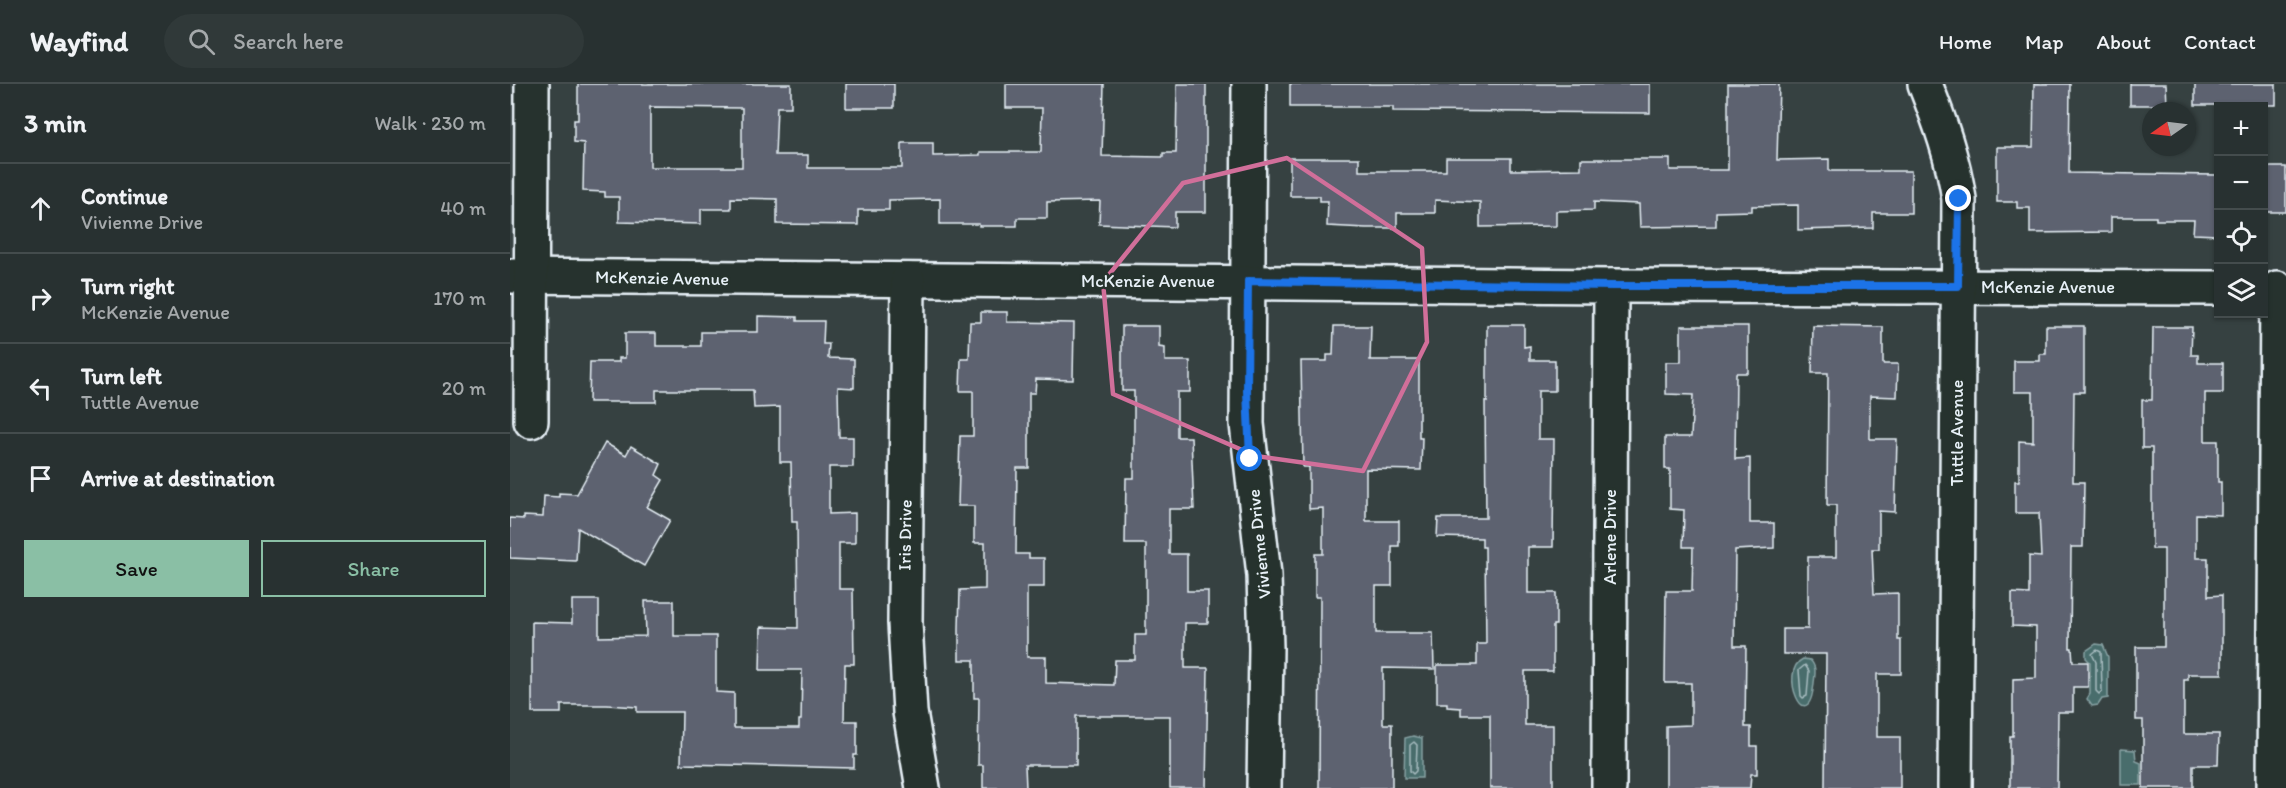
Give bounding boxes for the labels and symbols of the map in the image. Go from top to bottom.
north arrow [2142,102,2196,156]
route end [1945,185,1971,211]
street label: McKenzie Avenue [595,266,729,290]
street label: McKenzie Avenue [1081,270,1215,292]
street label: McKenzie Avenue [1981,276,2115,298]
street label: Tuttle Avenue [1946,380,1968,486]
route start [1236,445,1262,471]
street label: Vivienne Drive [1242,488,1276,600]
street label: Arlene Drive [1599,489,1621,585]
street label: Iris Drive [893,499,917,571]

